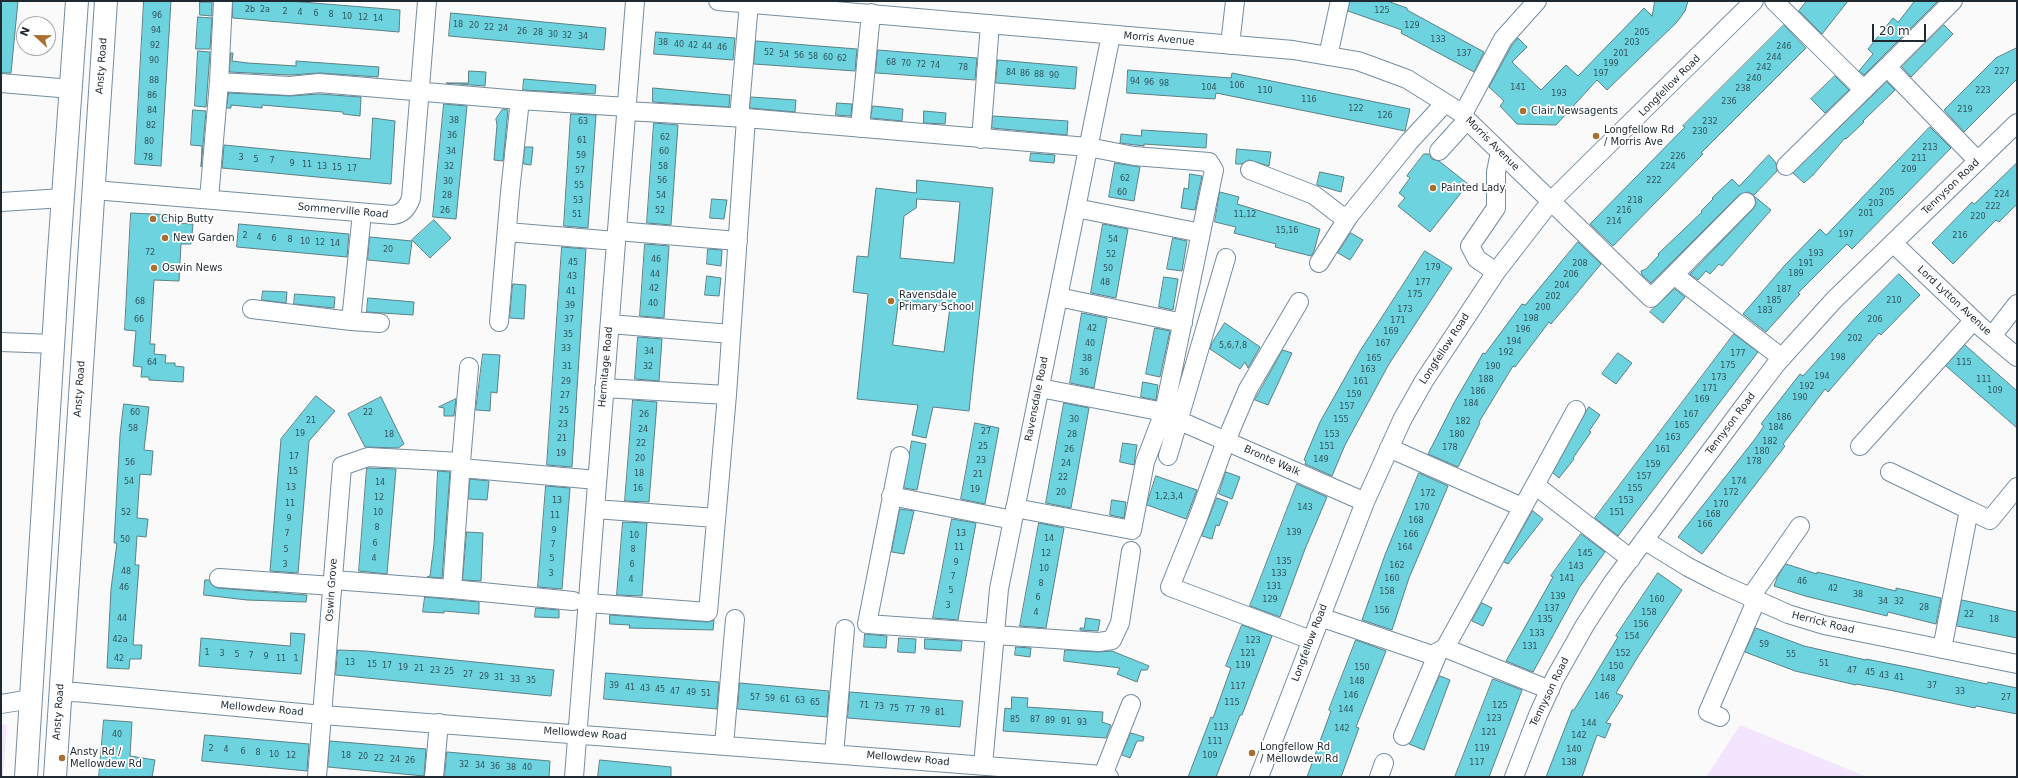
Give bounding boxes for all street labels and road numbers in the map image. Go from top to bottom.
street label: Morris Avenue [1123,30,1195,48]
street label: Ansty Road [94,37,110,95]
street label: Longfellow Road [1637,53,1703,119]
street label: Morris Avenue [1463,115,1521,173]
street label: Tennyson Road [1920,157,1982,217]
street label: Sommerville Road [297,201,389,221]
street label: Lord Lytton Avenue [1915,264,1993,338]
street label: Longfellow Road [1418,311,1472,387]
street label: Hermitage Road [596,326,616,408]
street label: Ravensdale Road [1023,356,1051,442]
street label: Ansty Road [72,360,88,418]
street label: Tennyson Road [1704,390,1758,458]
street label: Bronte Walk [1242,443,1302,479]
street label: Oswin Grove [324,558,340,622]
street label: Longfellow Road [1290,603,1330,683]
street label: Herrick Road [1790,609,1856,637]
street label: Tennyson Road [1528,656,1572,728]
street label: Ansty Road [51,683,67,741]
street label: Mellowdew Road [220,699,304,719]
street label: Mellowdew Road [543,725,627,743]
street label: Mellowdew Road [866,749,950,769]

